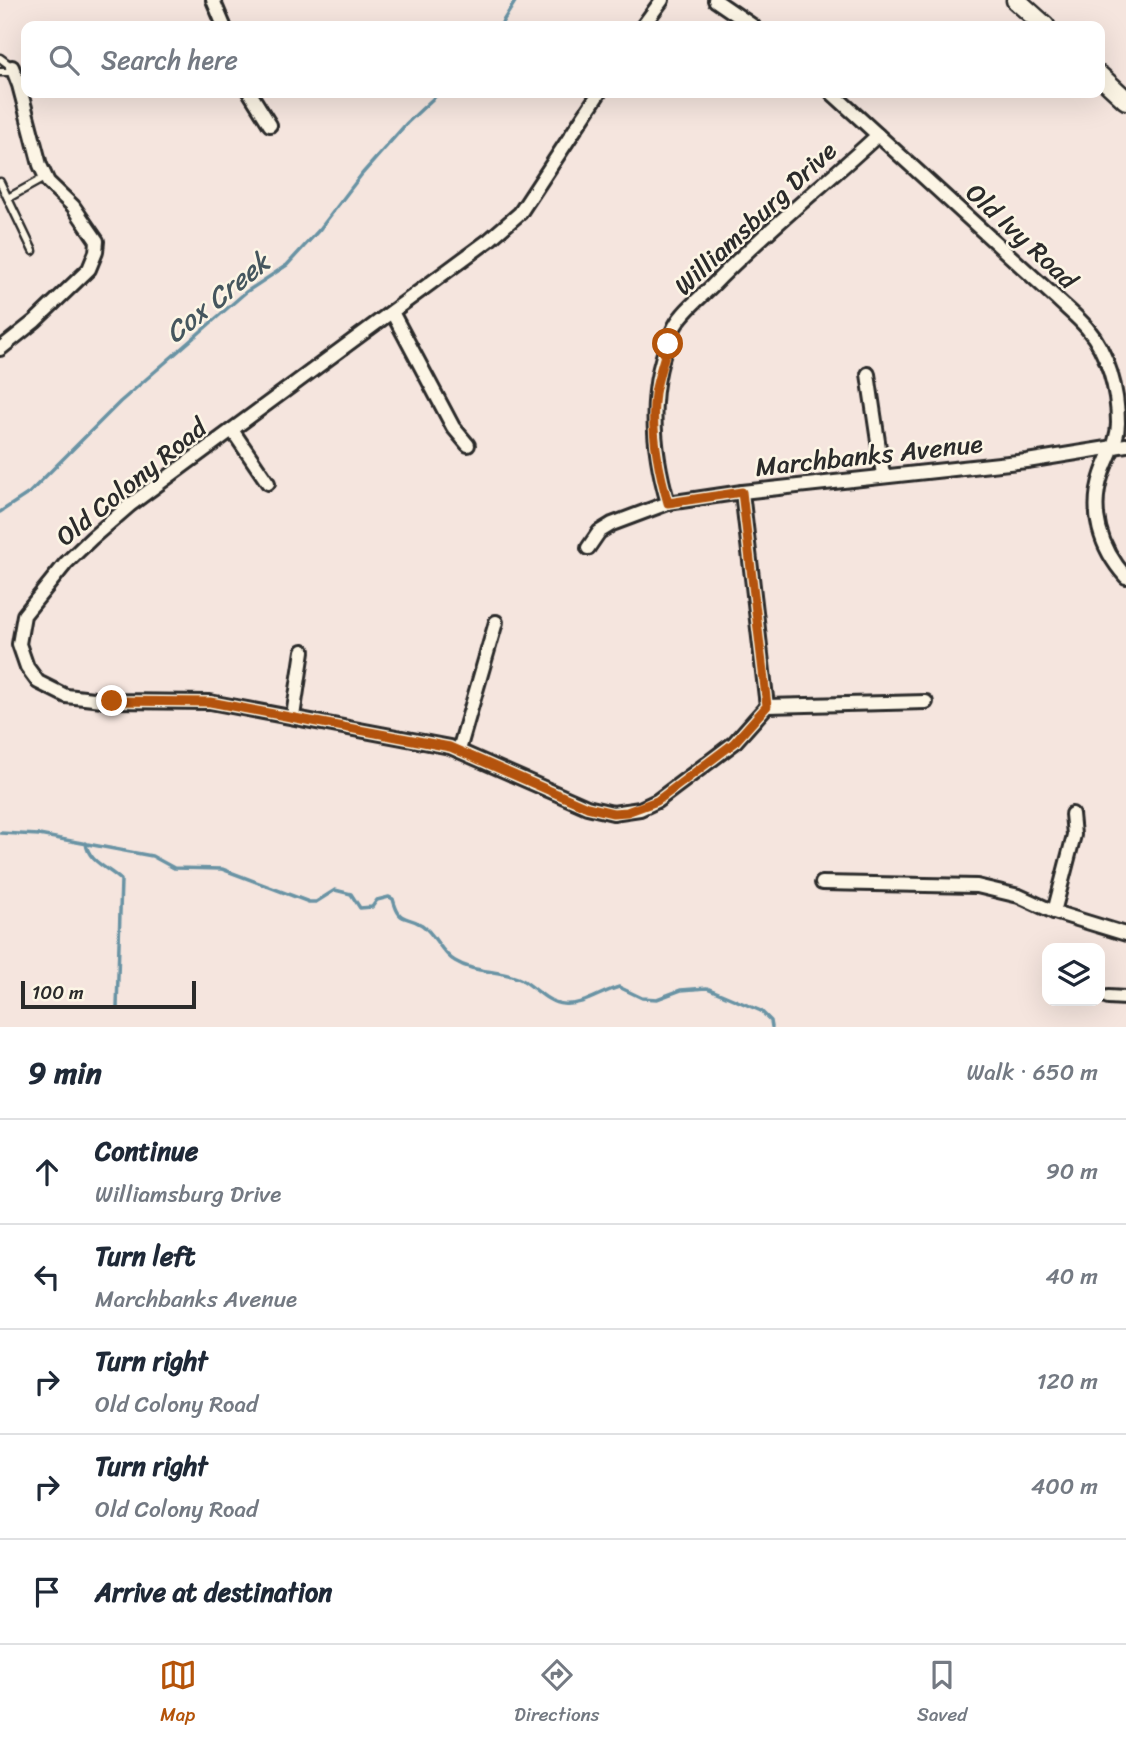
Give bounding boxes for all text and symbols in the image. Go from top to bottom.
search box [21,21,1105,98]
text: Search here [101,37,238,83]
icon: search [45,41,83,79]
street label: Williamsburg Drive [662,129,848,307]
street label: Old Ivy Road [955,171,1091,302]
water label: Cox Creek [153,238,283,356]
route start [652,328,683,359]
street label: Old Colony Road [45,405,219,558]
street label: Marchbanks Avenue [753,420,985,490]
route end [96,685,127,716]
map controls [1042,943,1105,1006]
button: layers [1042,943,1105,1006]
text: 100 m [32,976,84,1009]
scale bar [21,978,196,1010]
text: 9 min [28,1046,102,1100]
text: Walk · 650 m [967,1052,1098,1093]
text: Continue [95,1128,198,1174]
text: 90 m [1046,1151,1098,1192]
icon: ahead [28,1153,66,1191]
text: Williamsburg Drive [95,1174,281,1215]
text: Turn left [95,1233,195,1279]
text: 40 m [1045,1256,1098,1297]
icon: left [28,1258,66,1296]
text: Marchbanks Avenue [95,1279,297,1320]
text: Turn right [95,1338,208,1384]
text: 120 m [1037,1361,1098,1402]
icon: right [28,1363,66,1401]
text: Old Colony Road [95,1384,258,1425]
text: Turn right [95,1443,208,1489]
text: 400 m [1031,1466,1098,1507]
icon: right [28,1468,66,1506]
text: Old Colony Road [95,1489,258,1530]
text: Arrive at destination [95,1569,332,1615]
icon: arrive [28,1573,66,1611]
tab: Map [159,1656,197,1731]
tab: Directions [514,1656,600,1731]
tab: Saved [917,1656,967,1731]

